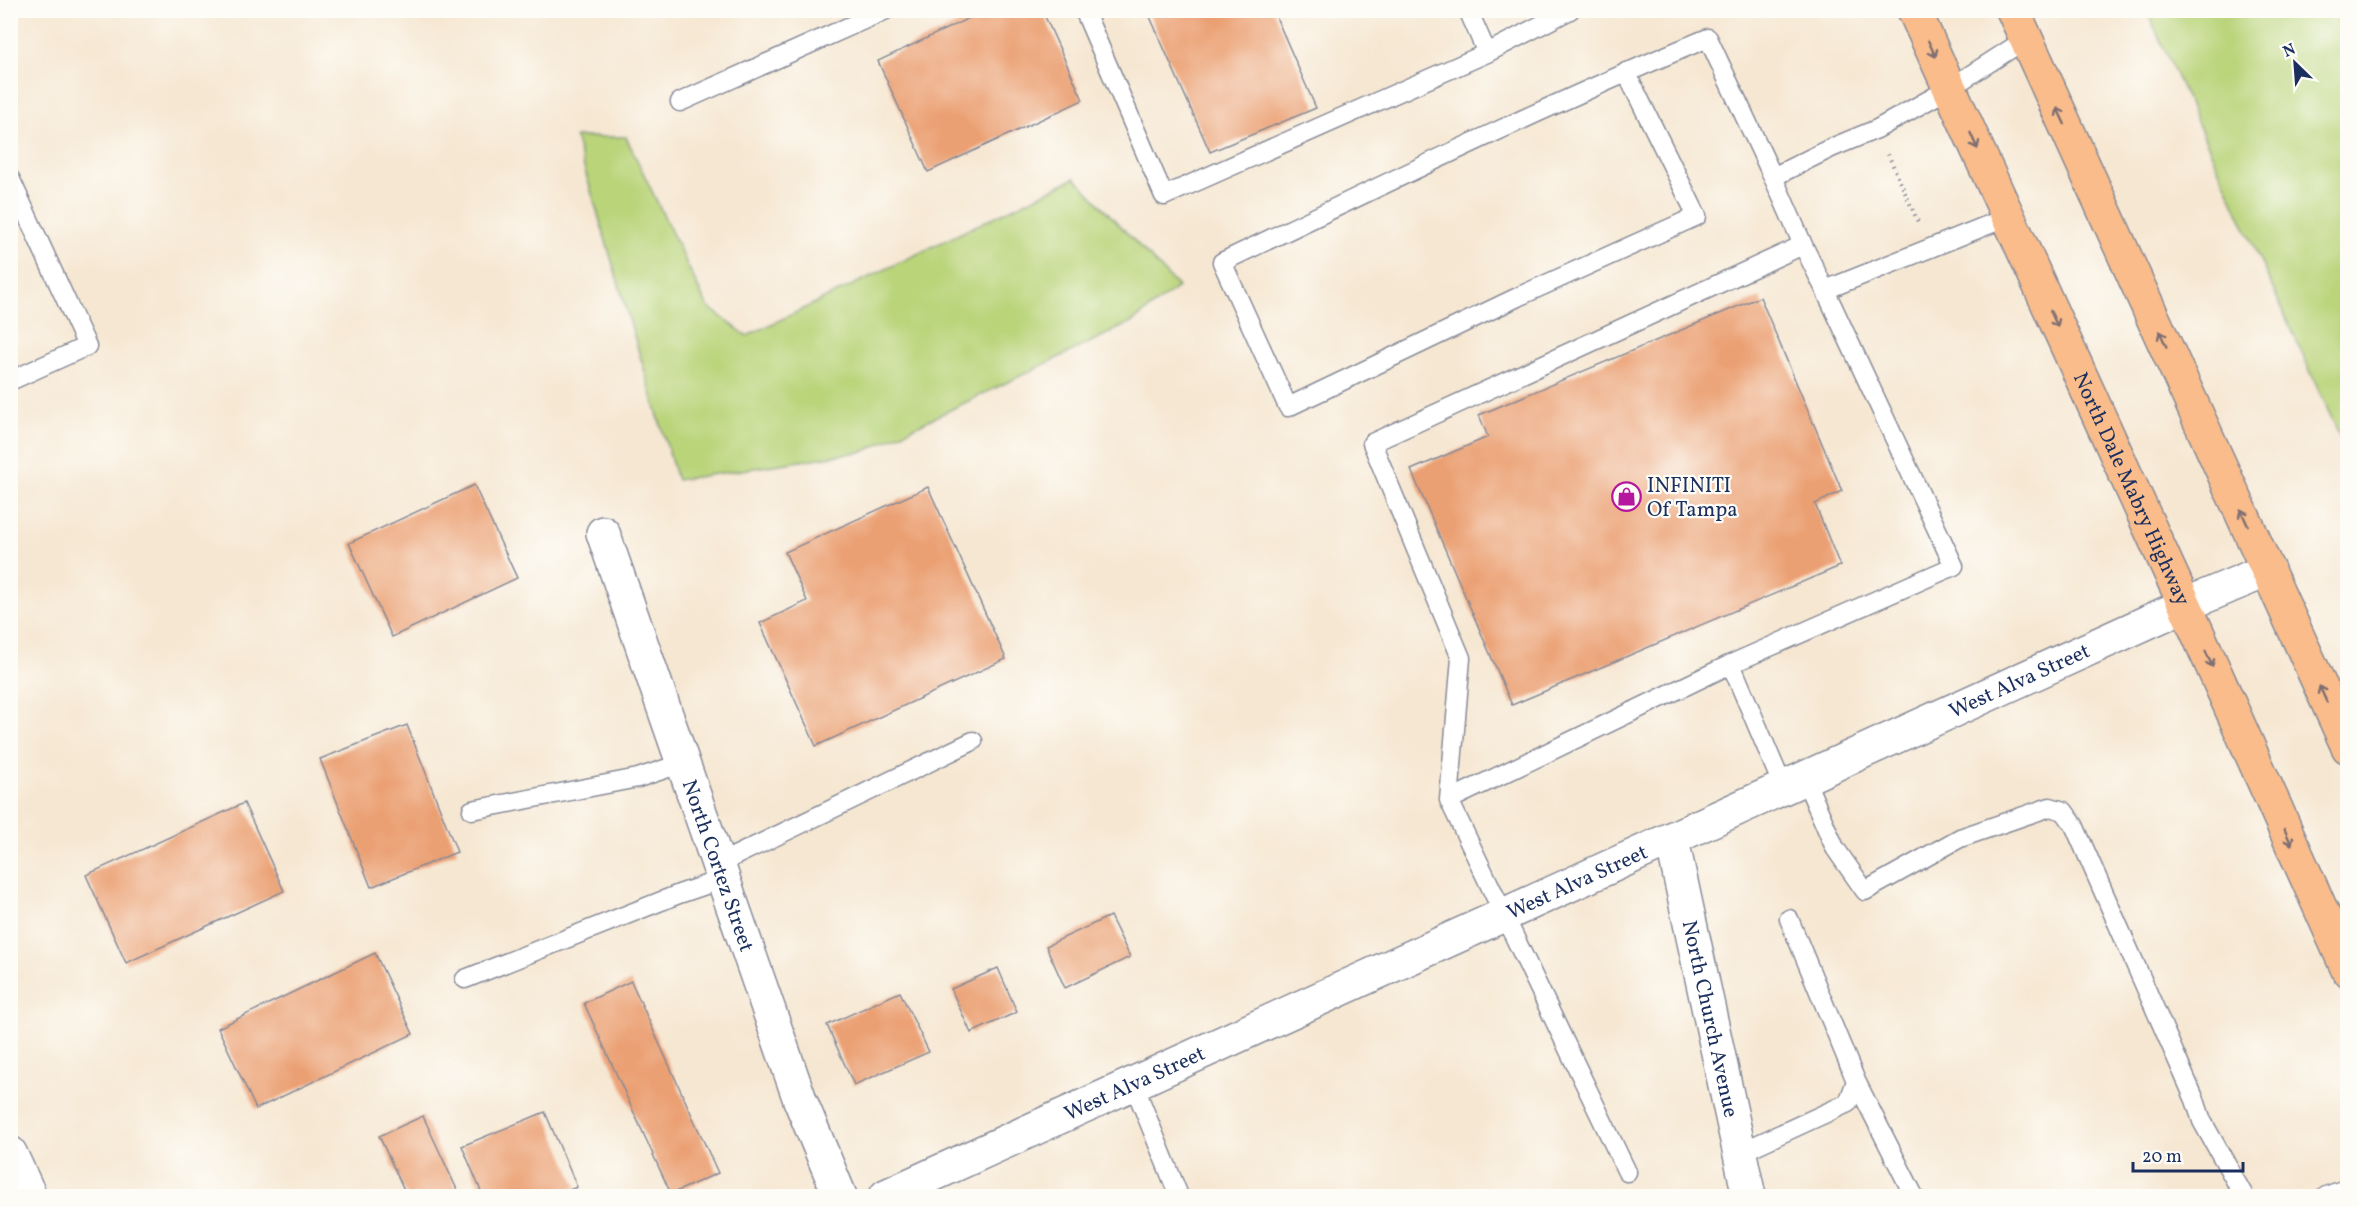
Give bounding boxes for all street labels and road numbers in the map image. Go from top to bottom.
street label: North Dale Mabry Highway [2065,368,2197,611]
street label: West Alva Street [1945,637,2095,726]
street label: North Cortez Street [674,776,760,956]
street label: West Alva Street [1502,838,1653,928]
street label: North Church Avenue [1674,918,1745,1121]
street label: West Alva Street [1060,1040,1210,1129]

